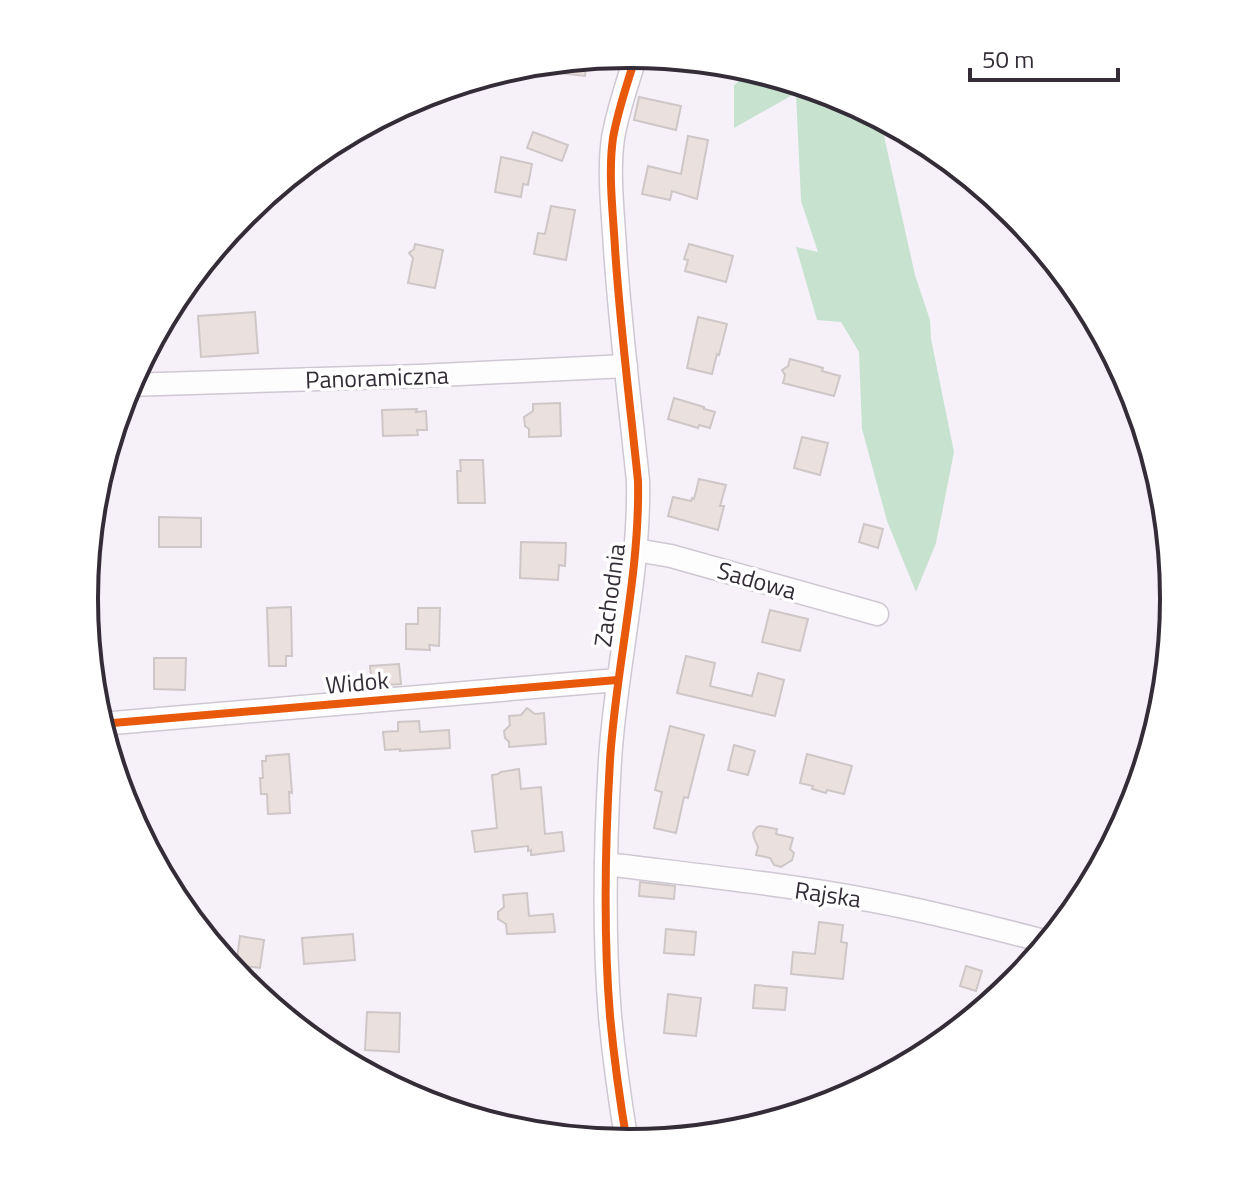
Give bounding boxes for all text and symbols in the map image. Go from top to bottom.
scale bar [970,32,1118,82]
text: 50 m [982,41,1034,77]
street label: Panoramiczna [305,357,449,397]
street label: Zachodnia [584,541,634,649]
street label: Sadowa [713,552,801,608]
street label: Widok [324,661,391,703]
street label: Rajska [792,872,864,916]

